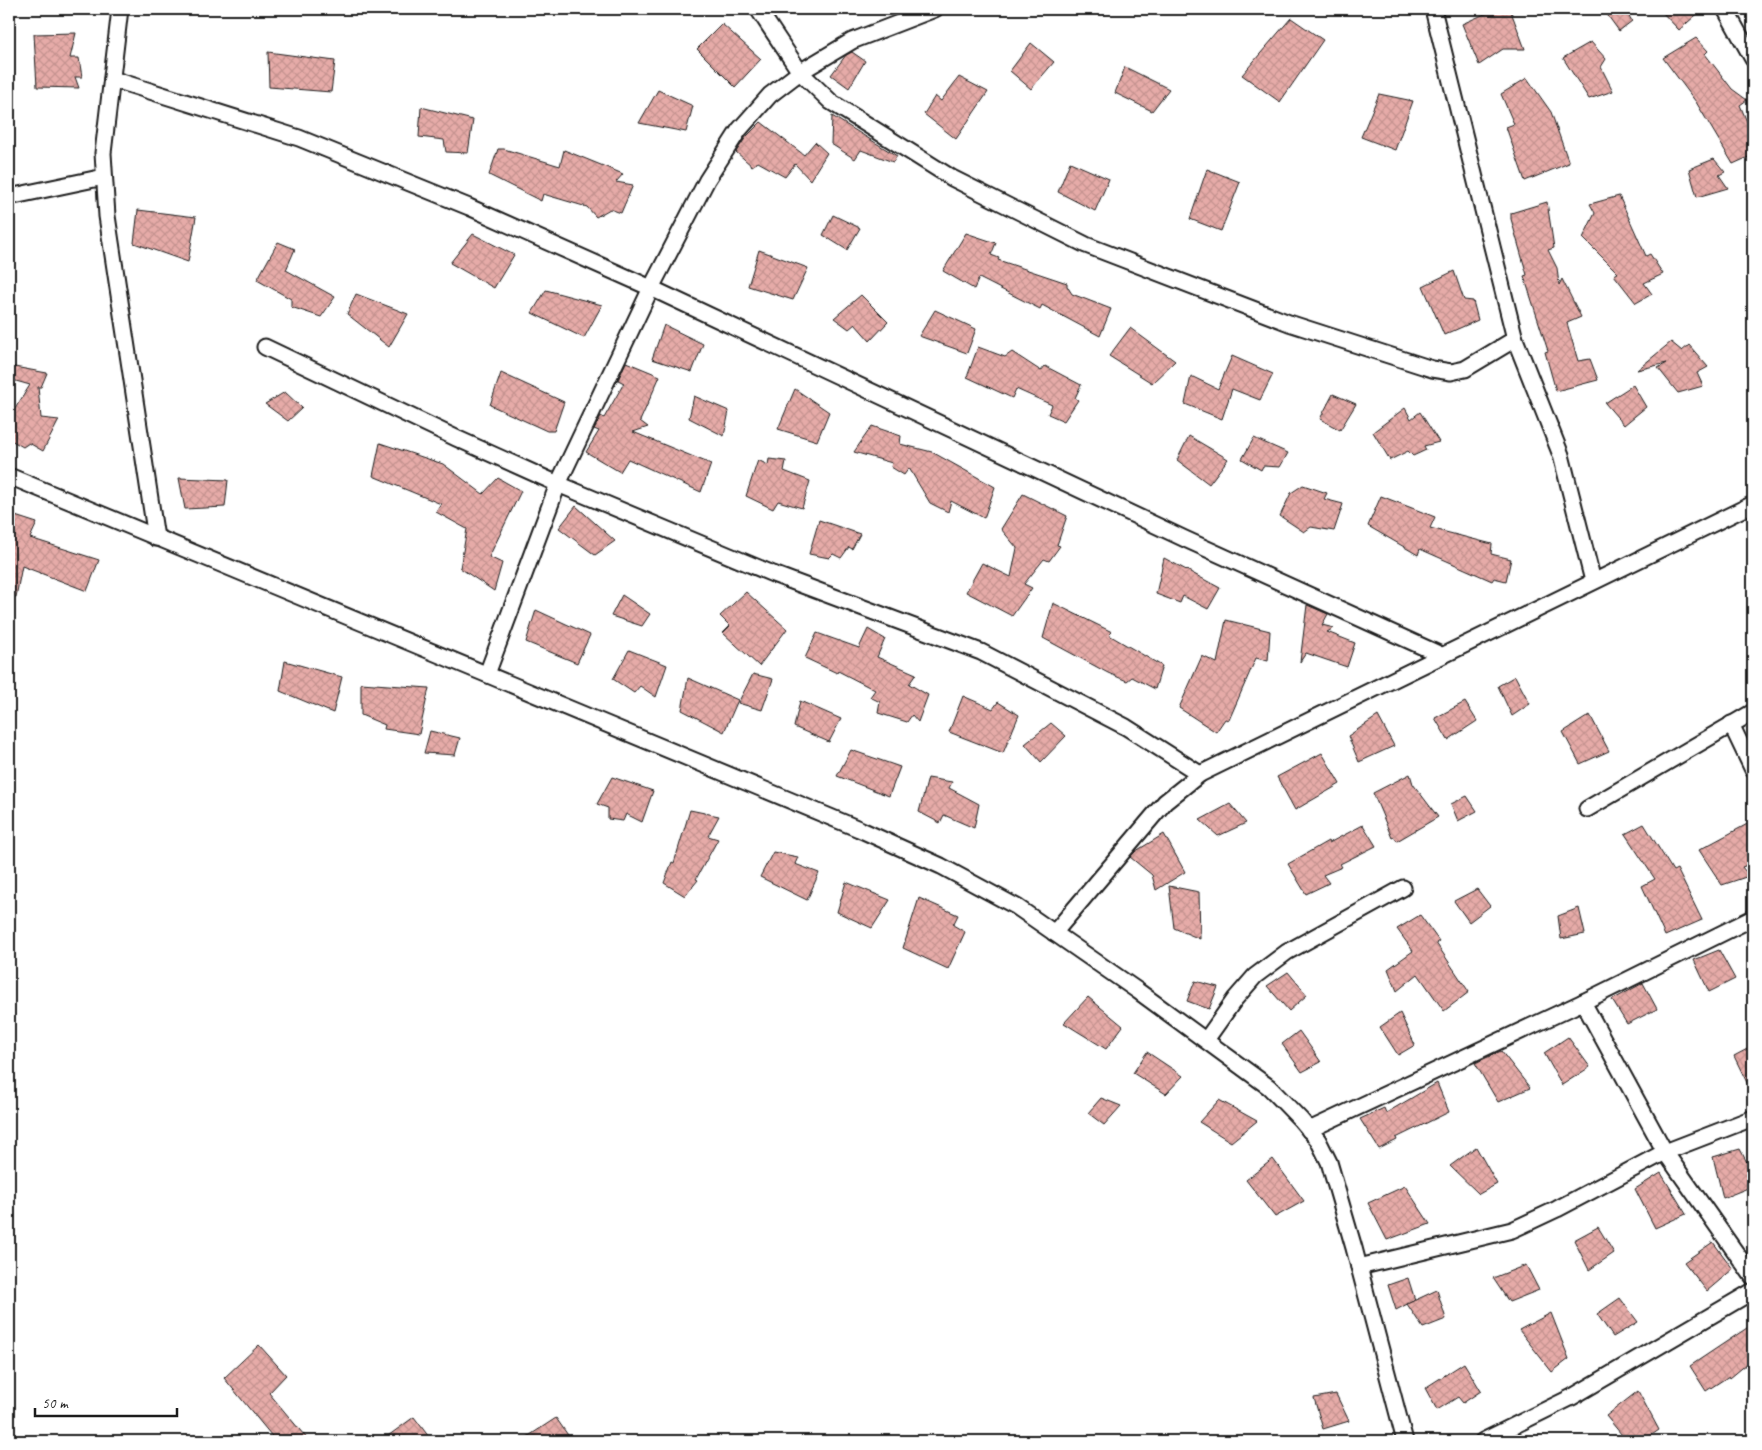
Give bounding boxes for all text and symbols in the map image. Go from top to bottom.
scale bar [35,1385,178,1417]
text: 50 m [42,1394,69,1413]

